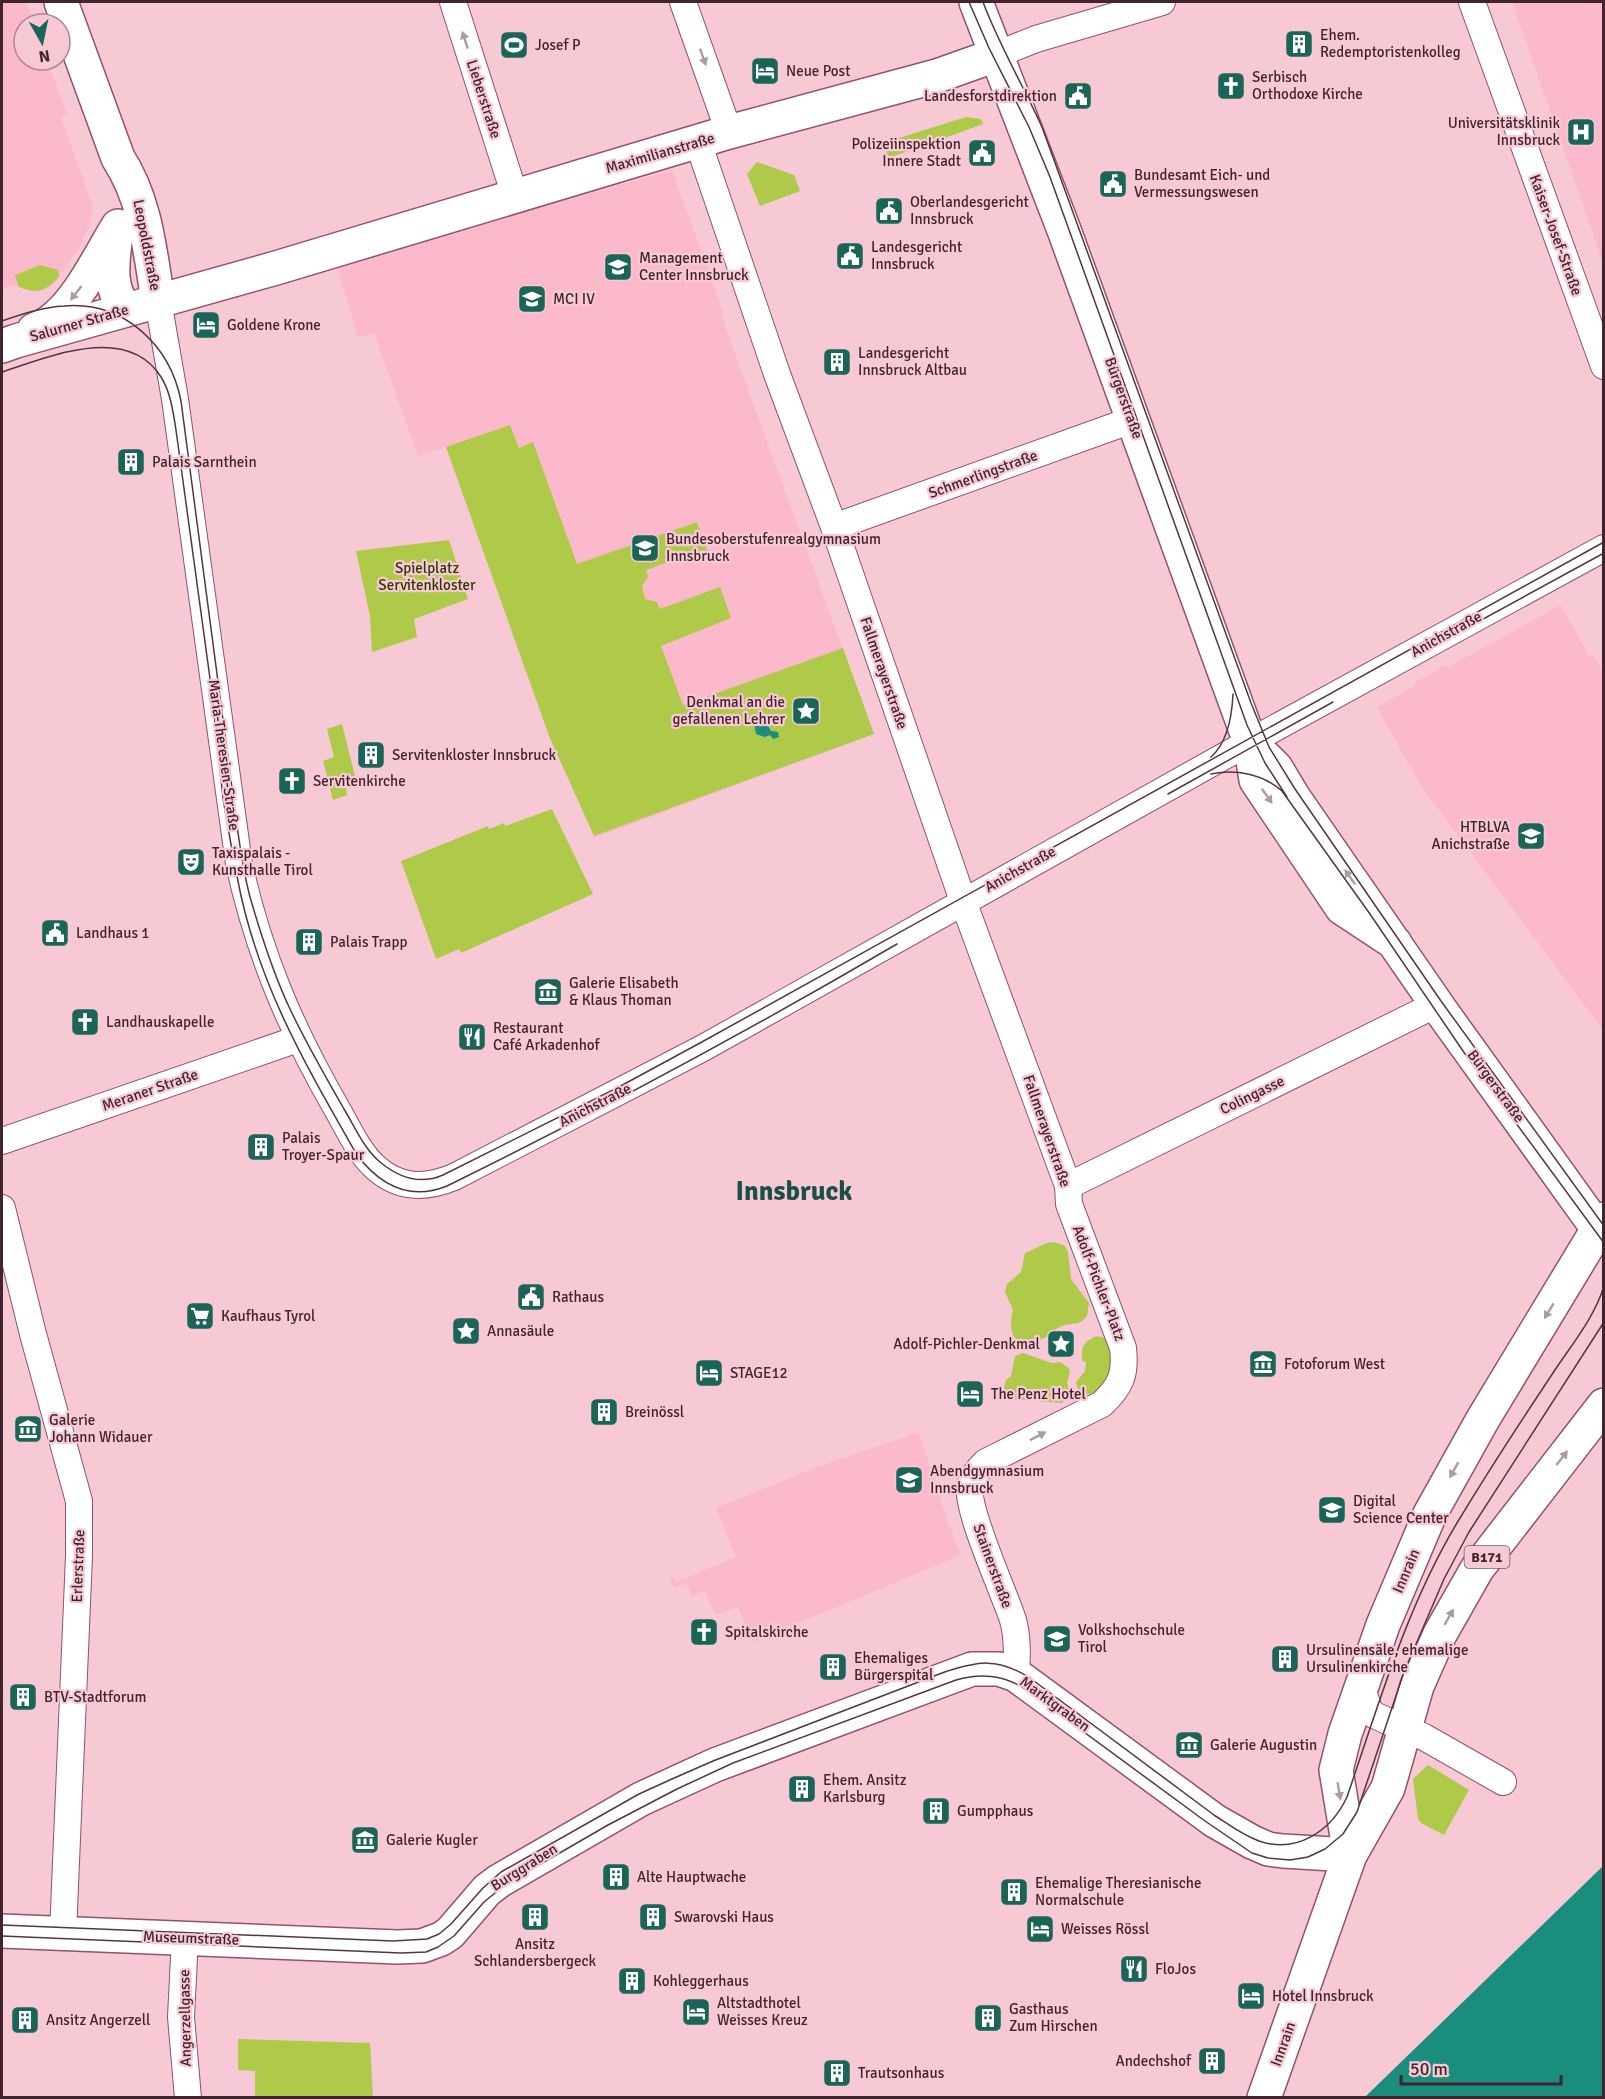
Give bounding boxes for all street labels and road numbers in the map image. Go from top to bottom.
street label: Lieberstraße [463,57,505,141]
street label: Maximilianstraße [603,129,717,177]
street label: Kaiser-Josef-Straße [1526,172,1586,298]
street label: Leopoldstraße [129,198,165,292]
street label: Salurner Straße [28,300,130,346]
street label: Bürgerstraße [1101,355,1147,441]
street label: Schmerlingstraße [926,446,1040,502]
street label: Anichstraße [1407,607,1485,661]
street label: Fallmerayerstraße [856,615,912,731]
street label: Maria-Theresien-Straße [204,678,244,832]
street label: Anichstraße [981,842,1059,896]
street label: Bürgerstraße [1464,1046,1528,1126]
street label: Meraner Straße [99,1065,201,1115]
street label: Colingasse [1217,1072,1287,1118]
street label: Fallmerayerstraße [1019,1073,1075,1189]
street label: Anichstraße [556,1079,634,1131]
street label: Adolf-Pichler-Platz [1069,1223,1129,1344]
street label: Stainerstraße [969,1521,1017,1611]
street label: Erlerstraße [68,1529,88,1603]
street label: Innrain [1389,1546,1423,1596]
road number: B171 [1464,1546,1510,1568]
street label: Marktgraben [1016,1672,1094,1736]
street label: Burggraben [487,1839,561,1895]
street label: Museumstraße [143,1927,239,1949]
street label: Angerzellgasse [175,1969,195,2067]
street label: Innrain [1267,2019,1299,2069]

